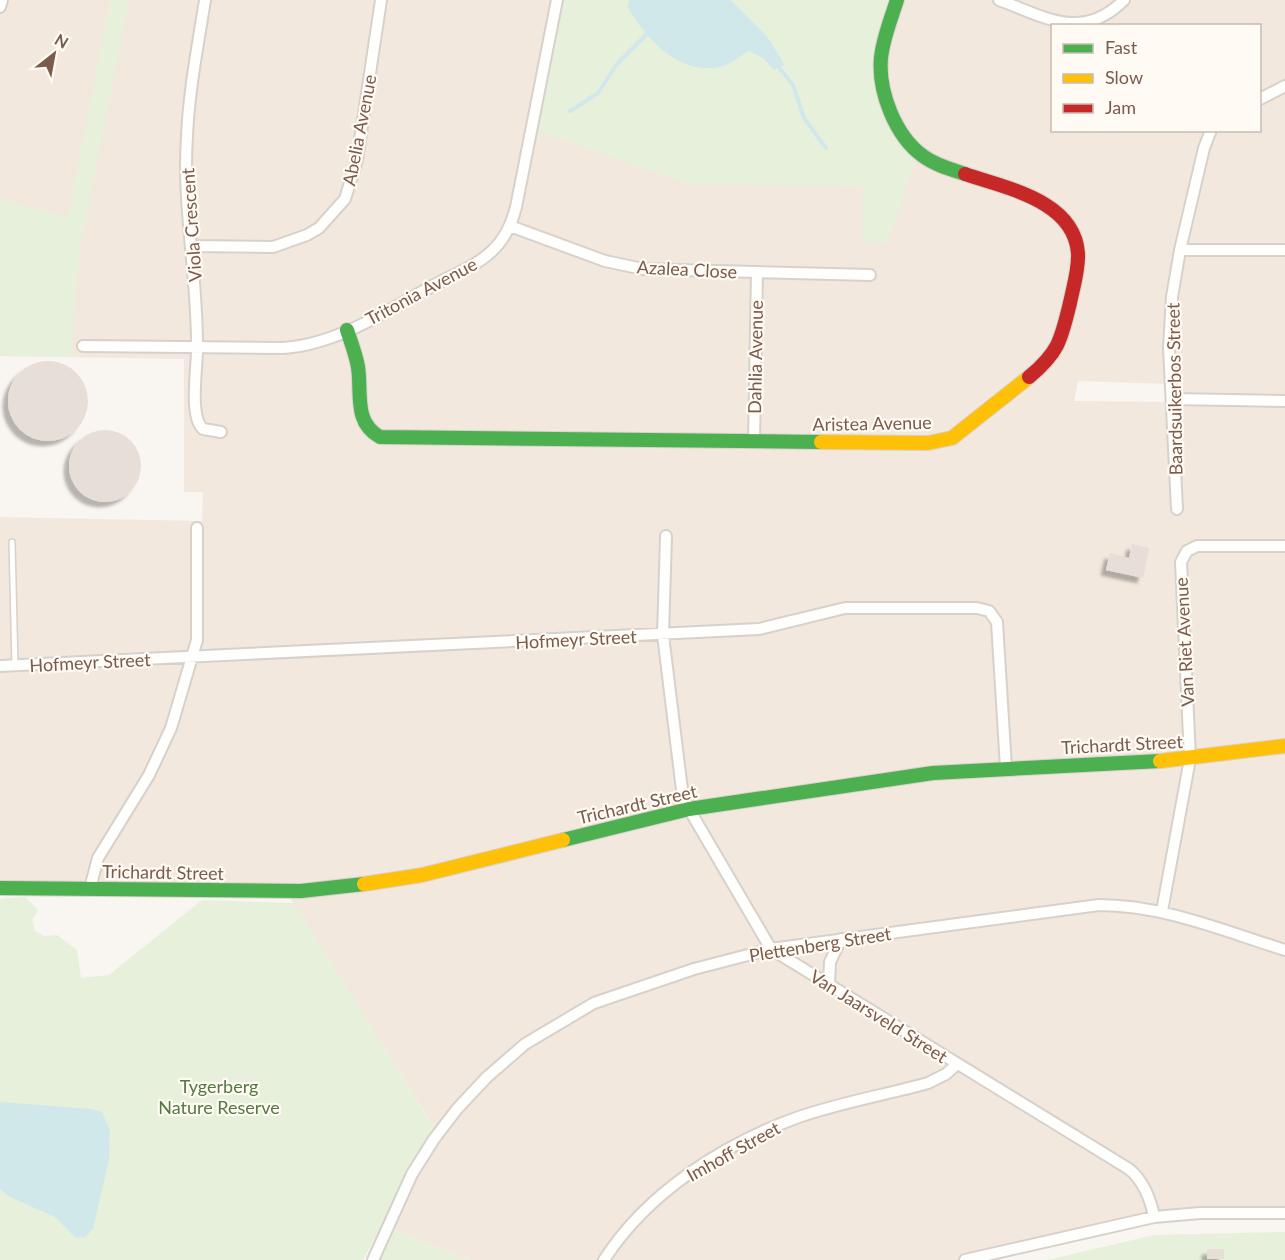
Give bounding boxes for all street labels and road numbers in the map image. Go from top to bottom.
street label: Abelia Avenue [337,73,381,187]
street label: Viola Crescent [176,167,206,283]
street label: Tritonia Avenue [362,252,480,330]
street label: Azalea Close [636,255,738,283]
street label: Dahlia Avenue [743,300,767,414]
street label: Baardsuikerbos Street [1161,302,1187,475]
street label: Aristea Avenue [812,411,932,435]
street label: Van Riet Avenue [1170,577,1198,707]
street label: Hofmeyr Street [515,625,638,653]
street label: Hofmeyr Street [29,648,152,676]
street label: Trichardt Street [1061,730,1184,758]
street label: Trichardt Street [575,779,699,828]
street label: Trichardt Street [102,860,225,884]
street label: Plettenberg Street [747,922,893,966]
street label: Van Jaarsveld Street [806,965,952,1068]
street label: Imhoff Street [682,1116,784,1186]

